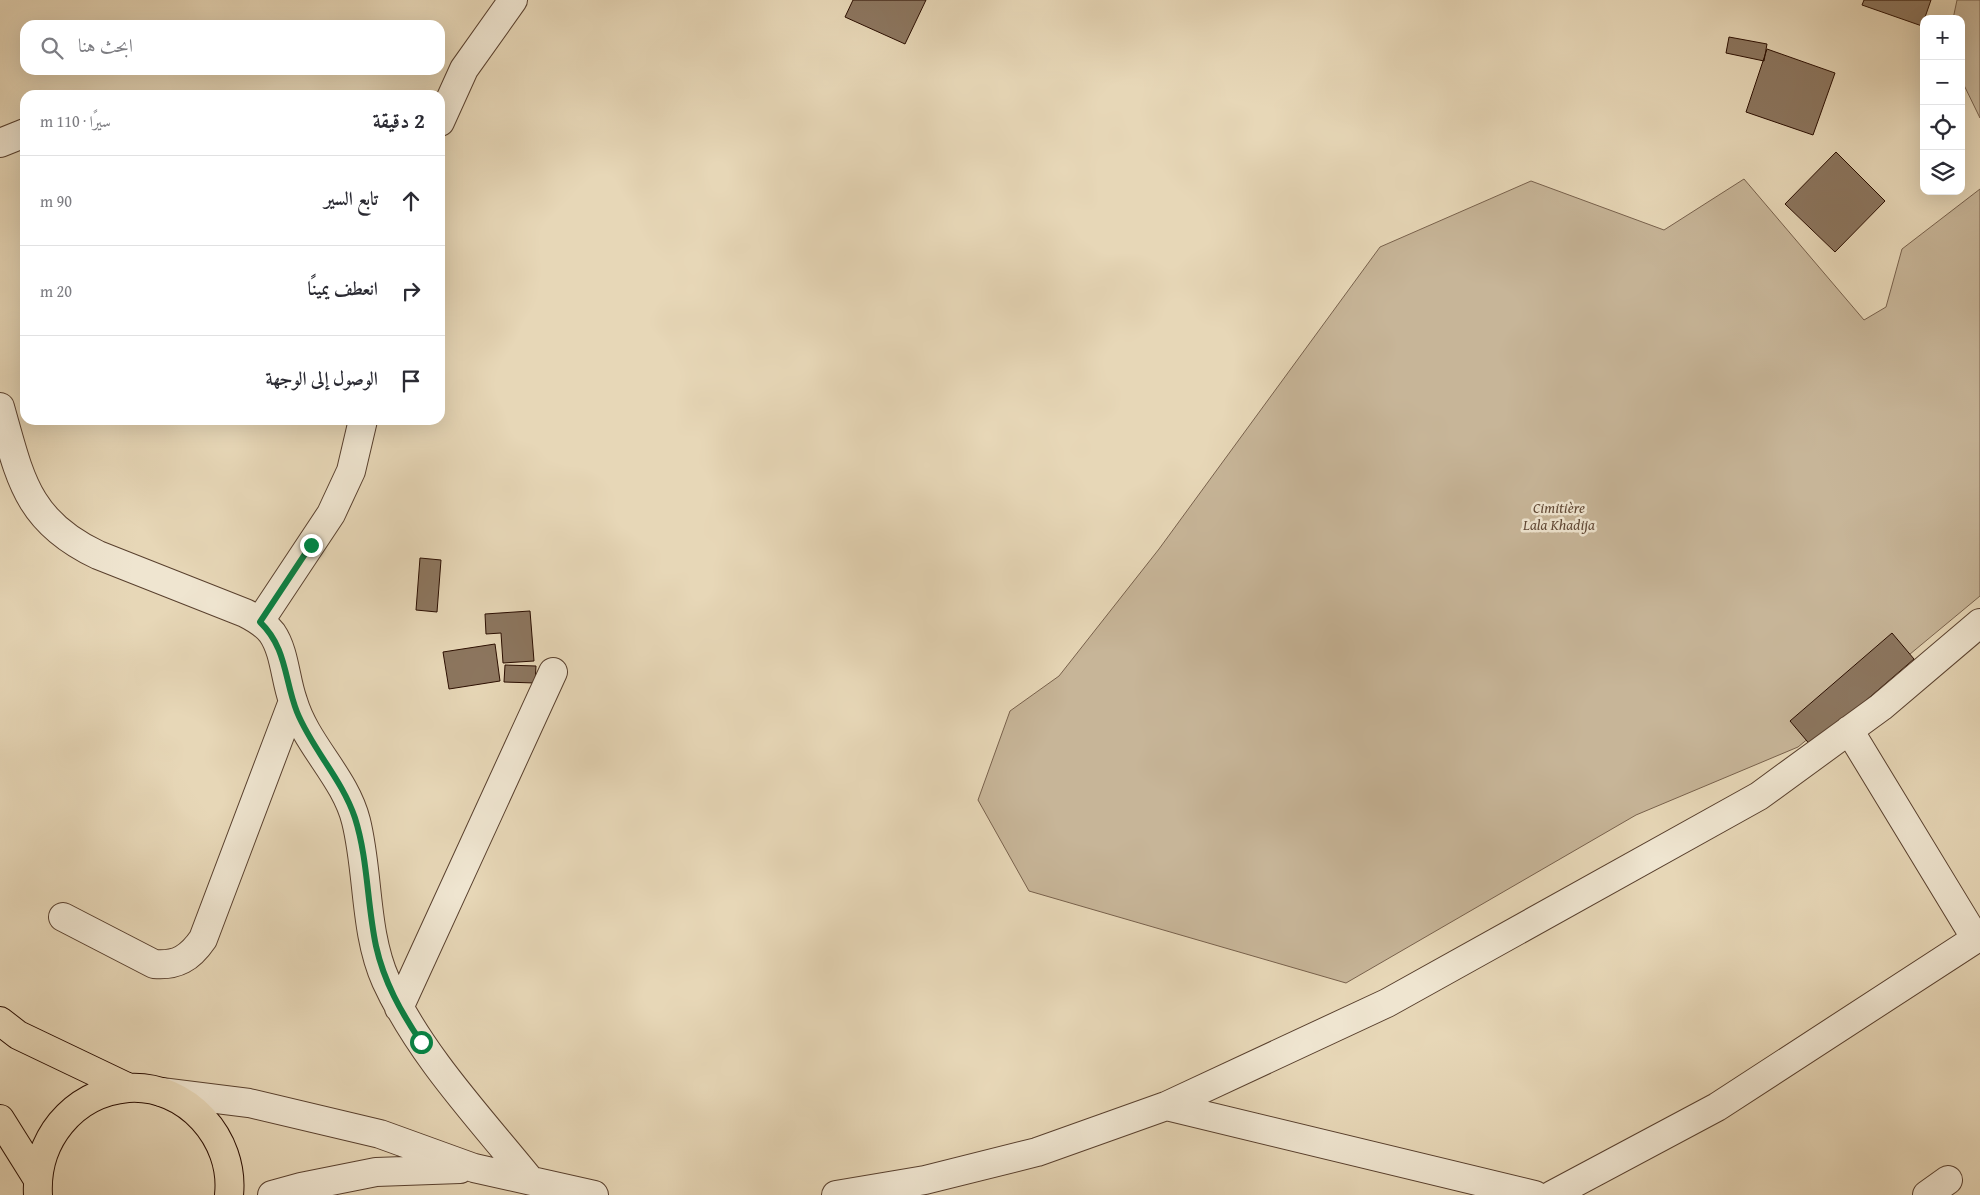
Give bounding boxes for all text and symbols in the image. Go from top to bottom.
map controls [1920,15,1965,195]
button: + [1920,15,1965,60]
search box [20,20,445,75]
text: ابحث هنا [78,31,133,59]
icon: search [38,34,66,62]
button: − [1920,60,1965,105]
text: 2 دقيقة [373,105,425,136]
button: locate [1920,105,1965,150]
text: سيرًا · 110 m [40,109,111,133]
button: layers [1920,150,1965,195]
text: تابع السير [324,184,378,212]
icon: ahead [397,187,425,215]
text: 90 m [40,189,72,213]
text: انعطف يمينًا [308,274,378,302]
icon: right [397,277,425,305]
text: 20 m [40,279,72,303]
text: الوصول إلى الوجهة [266,364,378,392]
icon: arrive [397,367,425,395]
park label: Cimitière Lala Khadija [1522,497,1595,535]
route end [300,534,323,557]
route start [410,1031,433,1054]

